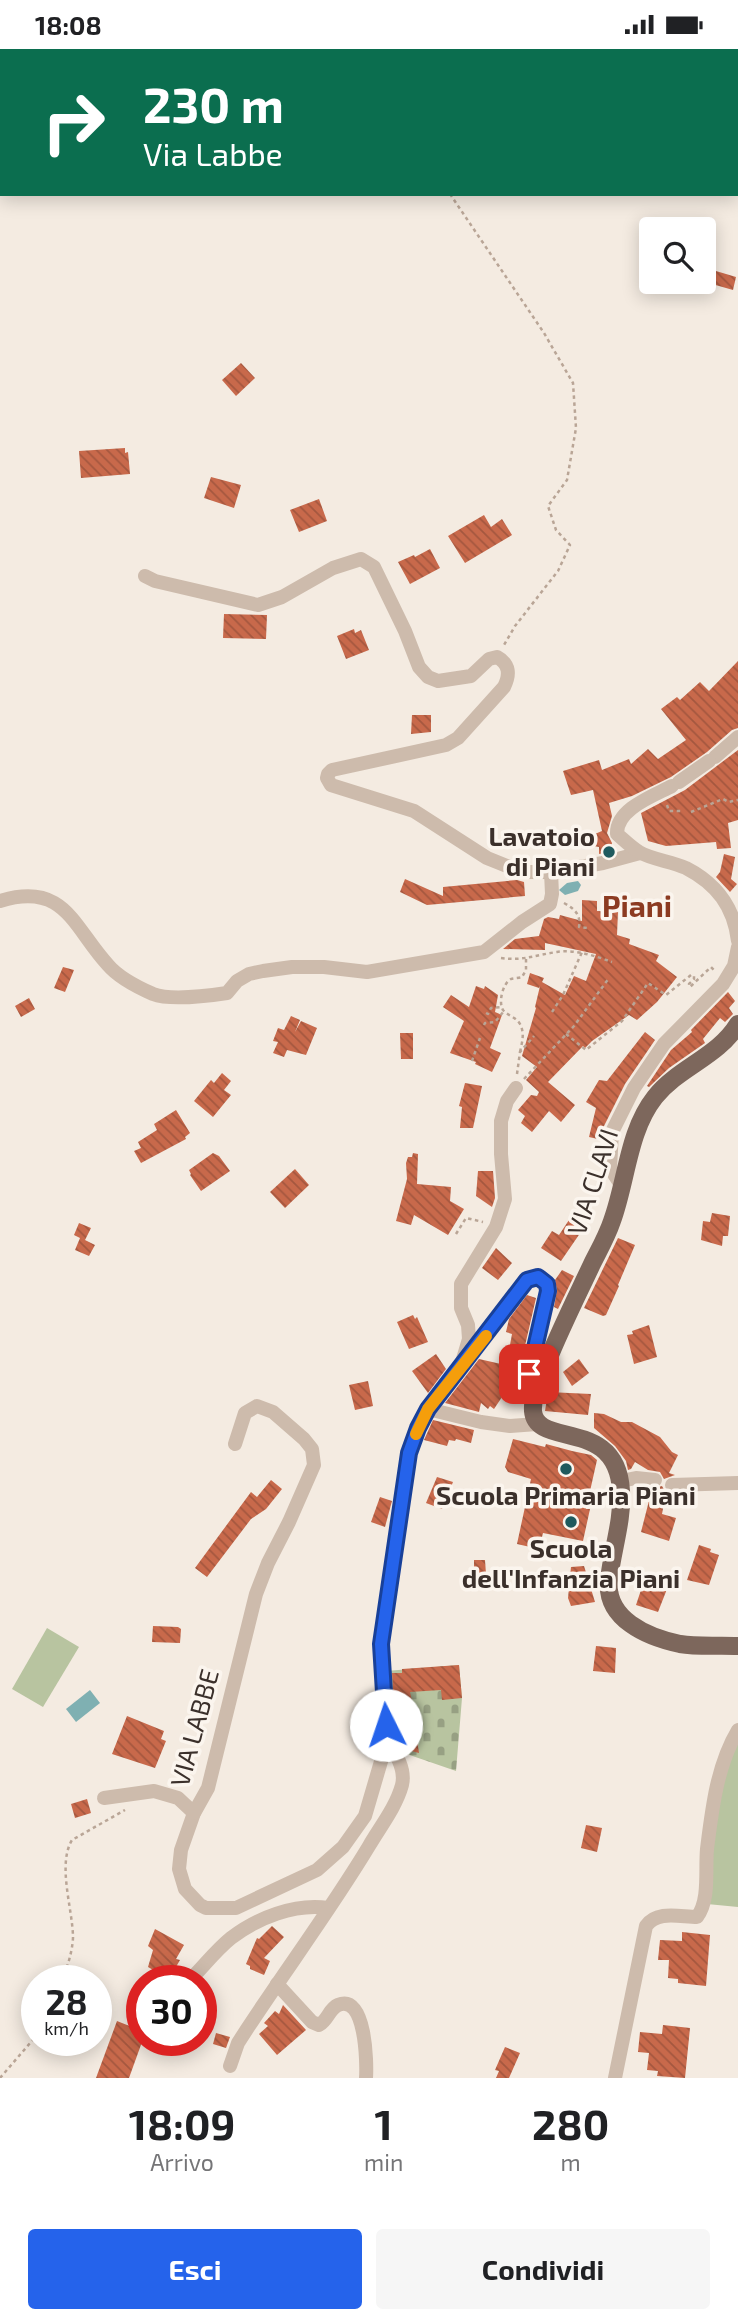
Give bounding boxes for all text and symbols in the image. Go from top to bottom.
text: 18:08 [35,9,102,40]
text: 230 m [143,74,284,133]
icon: right [28,77,119,168]
text: Via Labbe [143,134,283,172]
map controls [639,217,716,294]
button: search [639,217,716,294]
place label: Lavatoio di Piani [488,820,595,881]
marker: Lavatoio di Piani [601,844,617,860]
district label: Piani [602,887,672,923]
street label: VIA CLAVI [560,1124,623,1239]
pin [499,1344,559,1404]
icon: arrive [510,1355,548,1393]
marker: Scuola Primaria Piani [558,1461,574,1477]
place label: Scuola Primaria Piani [436,1479,696,1510]
marker: Scuola dell'Infanzia Piani [563,1514,579,1530]
place label: Scuola dell'Infanzia Piani [462,1532,680,1593]
street label: VIA LABBE [163,1665,224,1790]
position arrow [349,1688,423,1762]
speed limit sign: 30 [126,1965,217,2056]
text: 28 [45,1980,88,2022]
text: km/h [44,2017,89,2039]
text: 18:09 [129,2098,235,2148]
text: 1 [375,2098,393,2148]
text: 280 [532,2098,609,2148]
text: Arrivo [150,2148,214,2176]
text: min [364,2148,403,2176]
text: m [561,2148,581,2176]
button: Esci [28,2229,362,2309]
button: Condividi [376,2229,710,2309]

